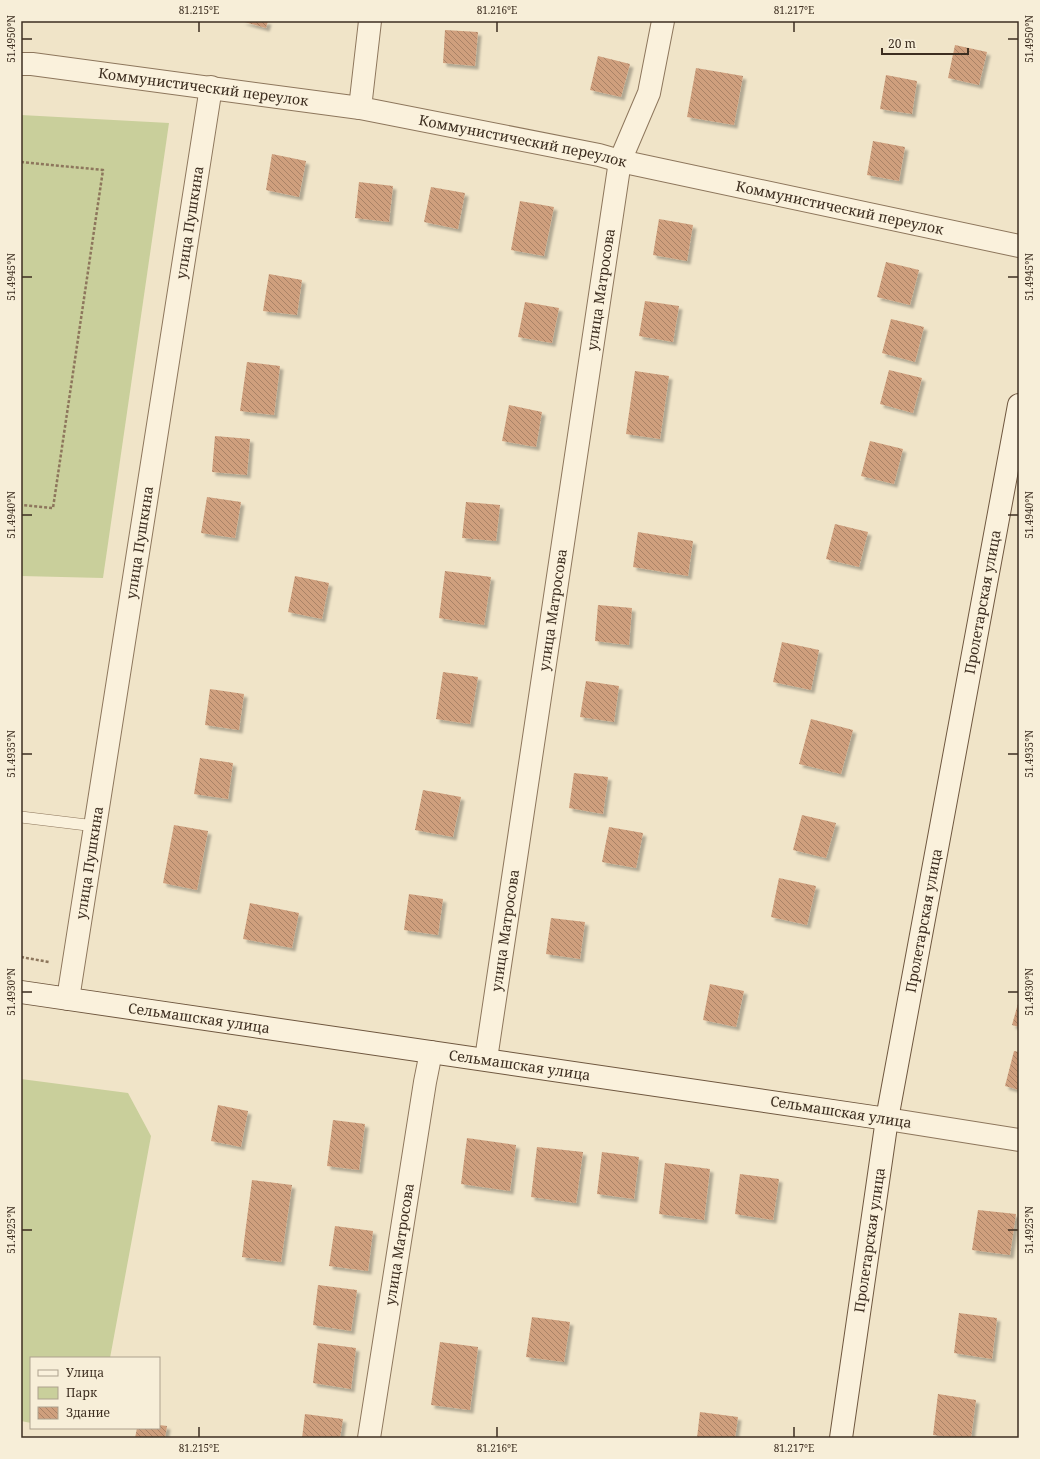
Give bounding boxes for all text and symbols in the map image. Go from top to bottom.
text: 81.215°E [179,3,219,17]
text: 81.216°E [477,3,517,17]
text: 81.217°E [774,3,814,17]
text: 51.4950°N [4,15,18,63]
text: 51.4950°N [1022,15,1036,63]
scale bar [882,30,968,56]
text: 20 m [888,35,916,52]
street label: Коммунистический переулок [97,63,310,110]
street label: Коммунистический переулок [417,110,629,171]
street label: улица Пушкина [171,164,207,280]
street label: Коммунистический переулок [734,176,946,239]
street label: улица Матросова [582,227,619,352]
text: 51.4945°N [4,253,18,301]
text: 51.4945°N [1022,253,1036,301]
street label: улица Пушкина [121,485,157,600]
text: 51.4940°N [4,491,18,539]
text: 51.4940°N [1022,491,1036,539]
street label: Пролетарская улица [959,528,1005,676]
street label: улица Матросова [534,547,571,672]
text: 51.4935°N [4,730,18,778]
text: 51.4935°N [1022,730,1036,778]
street label: улица Пушкина [71,805,107,920]
street label: Пролетарская улица [901,847,946,994]
street label: улица Матросова [486,868,523,993]
text: 51.4930°N [4,968,18,1016]
text: 51.4930°N [1022,968,1036,1016]
street label: Сельмашская улица [127,998,271,1037]
street label: Сельмашская улица [448,1045,592,1084]
street label: Сельмашская улица [769,1091,913,1132]
street label: Пролетарская улица [849,1166,889,1314]
street label: улица Матросова [380,1182,418,1307]
text: 51.4925°N [4,1206,18,1254]
text: 51.4925°N [1022,1206,1036,1254]
legend [30,1357,160,1429]
text: Улица [66,1364,104,1381]
text: Парк [66,1384,98,1401]
text: Здание [66,1404,110,1421]
text: 81.215°E [179,1441,219,1455]
text: 81.216°E [477,1441,517,1455]
text: 81.217°E [774,1441,814,1455]

